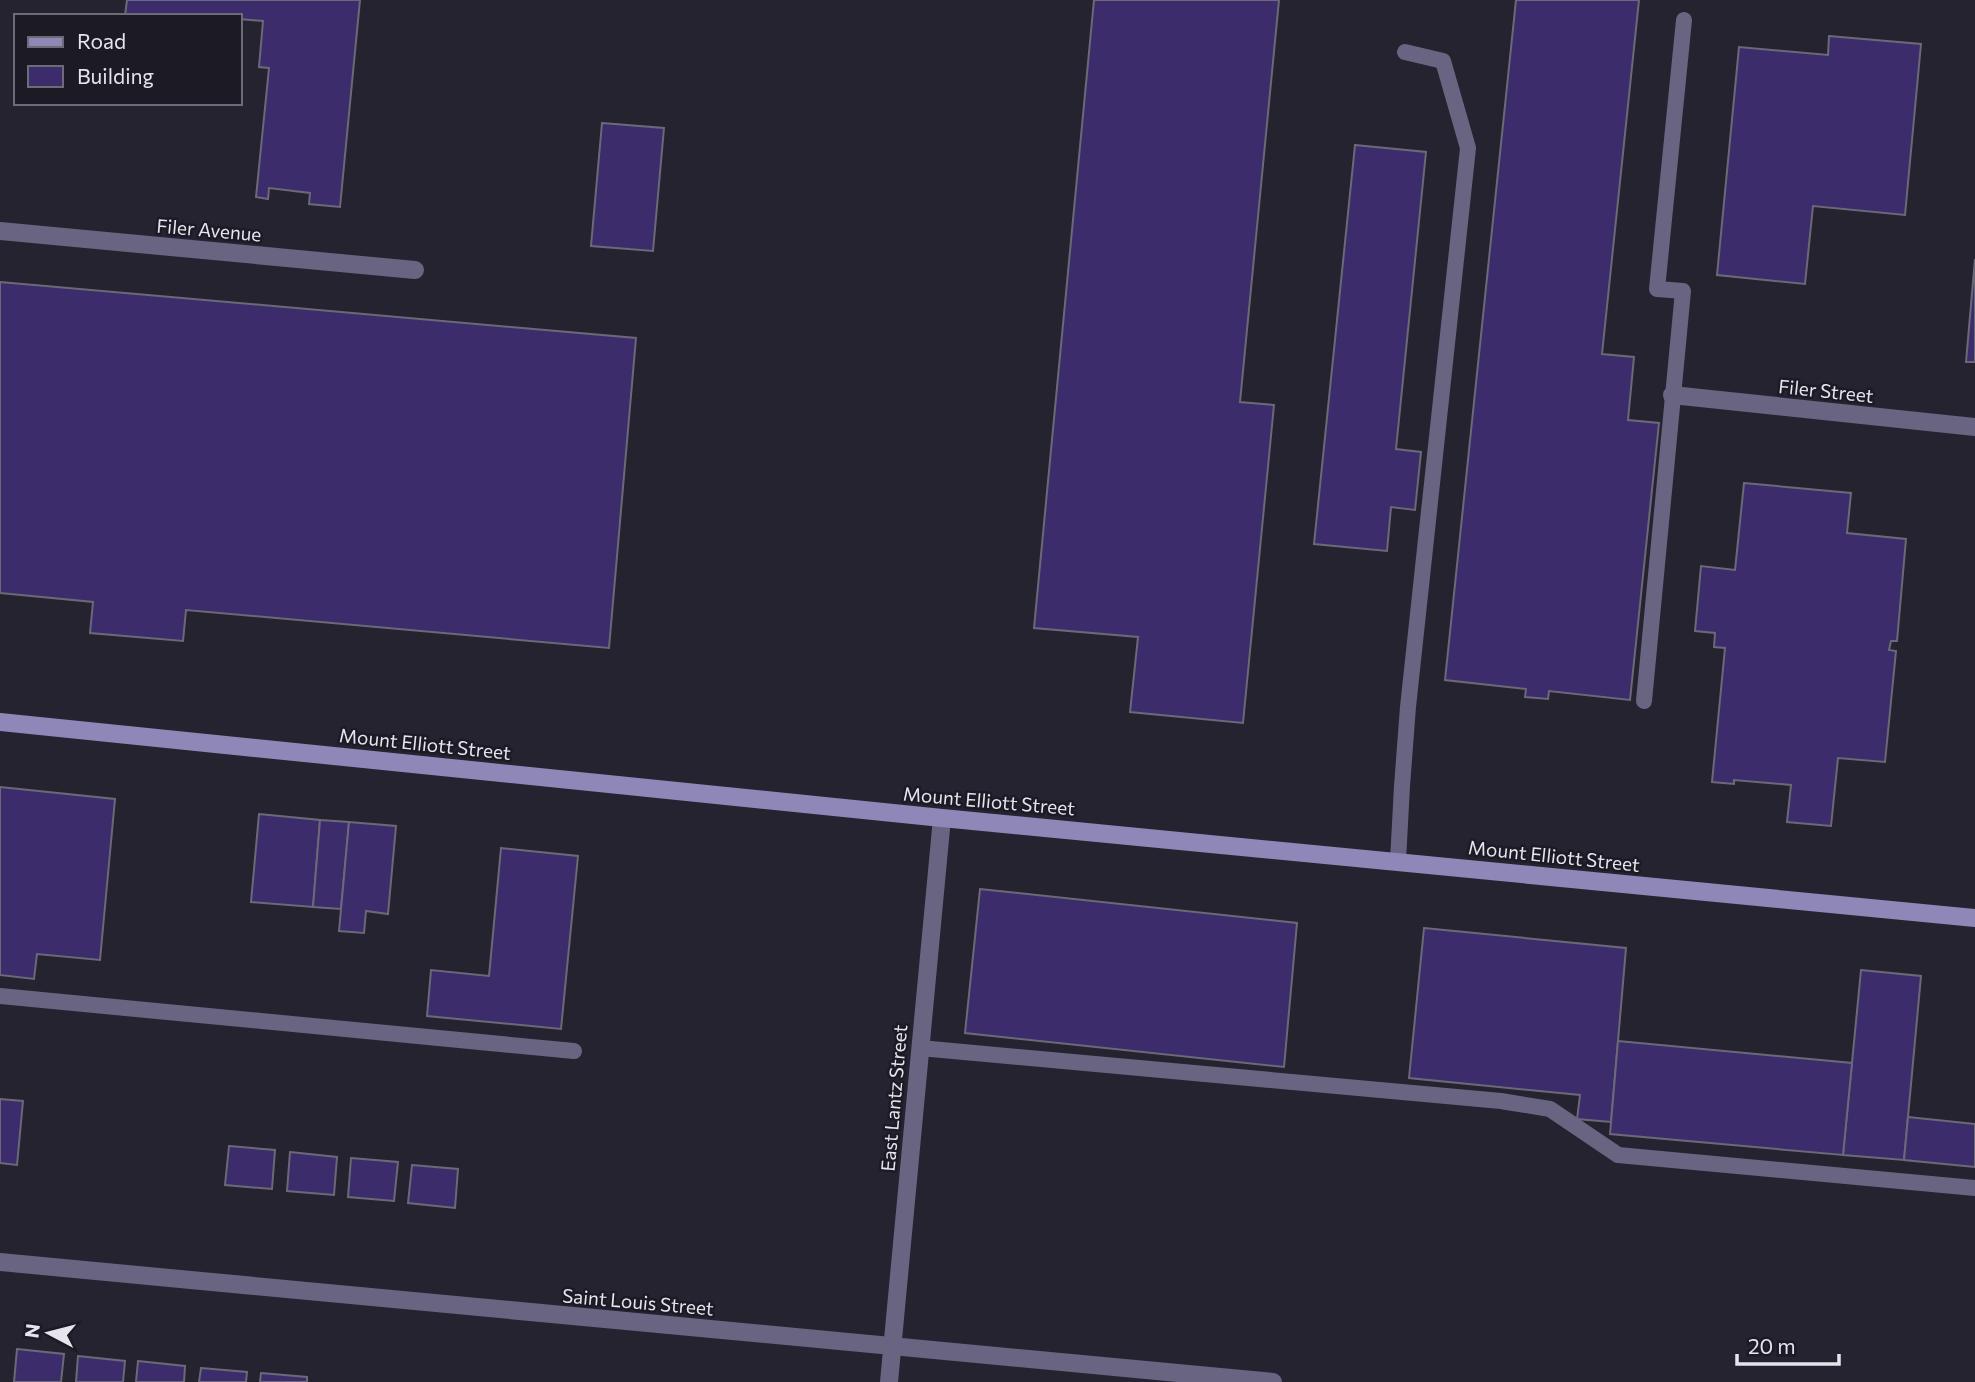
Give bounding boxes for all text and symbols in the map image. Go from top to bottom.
legend [14,14,242,105]
text: Road [77,28,126,53]
text: Building [77,63,154,88]
street label: Filer Avenue [156,213,262,246]
street label: Filer Street [1777,374,1875,407]
street label: Mount Elliott Street [338,723,512,764]
street label: Mount Elliott Street [902,782,1076,819]
street label: Mount Elliott Street [1467,835,1641,876]
street label: East Lantz Street [876,1023,911,1172]
street label: Saint Louis Street [561,1283,715,1320]
north arrow [14,1298,84,1368]
text: N [19,1322,44,1339]
scale bar [1737,1322,1839,1366]
text: 20 m [1748,1333,1796,1358]

